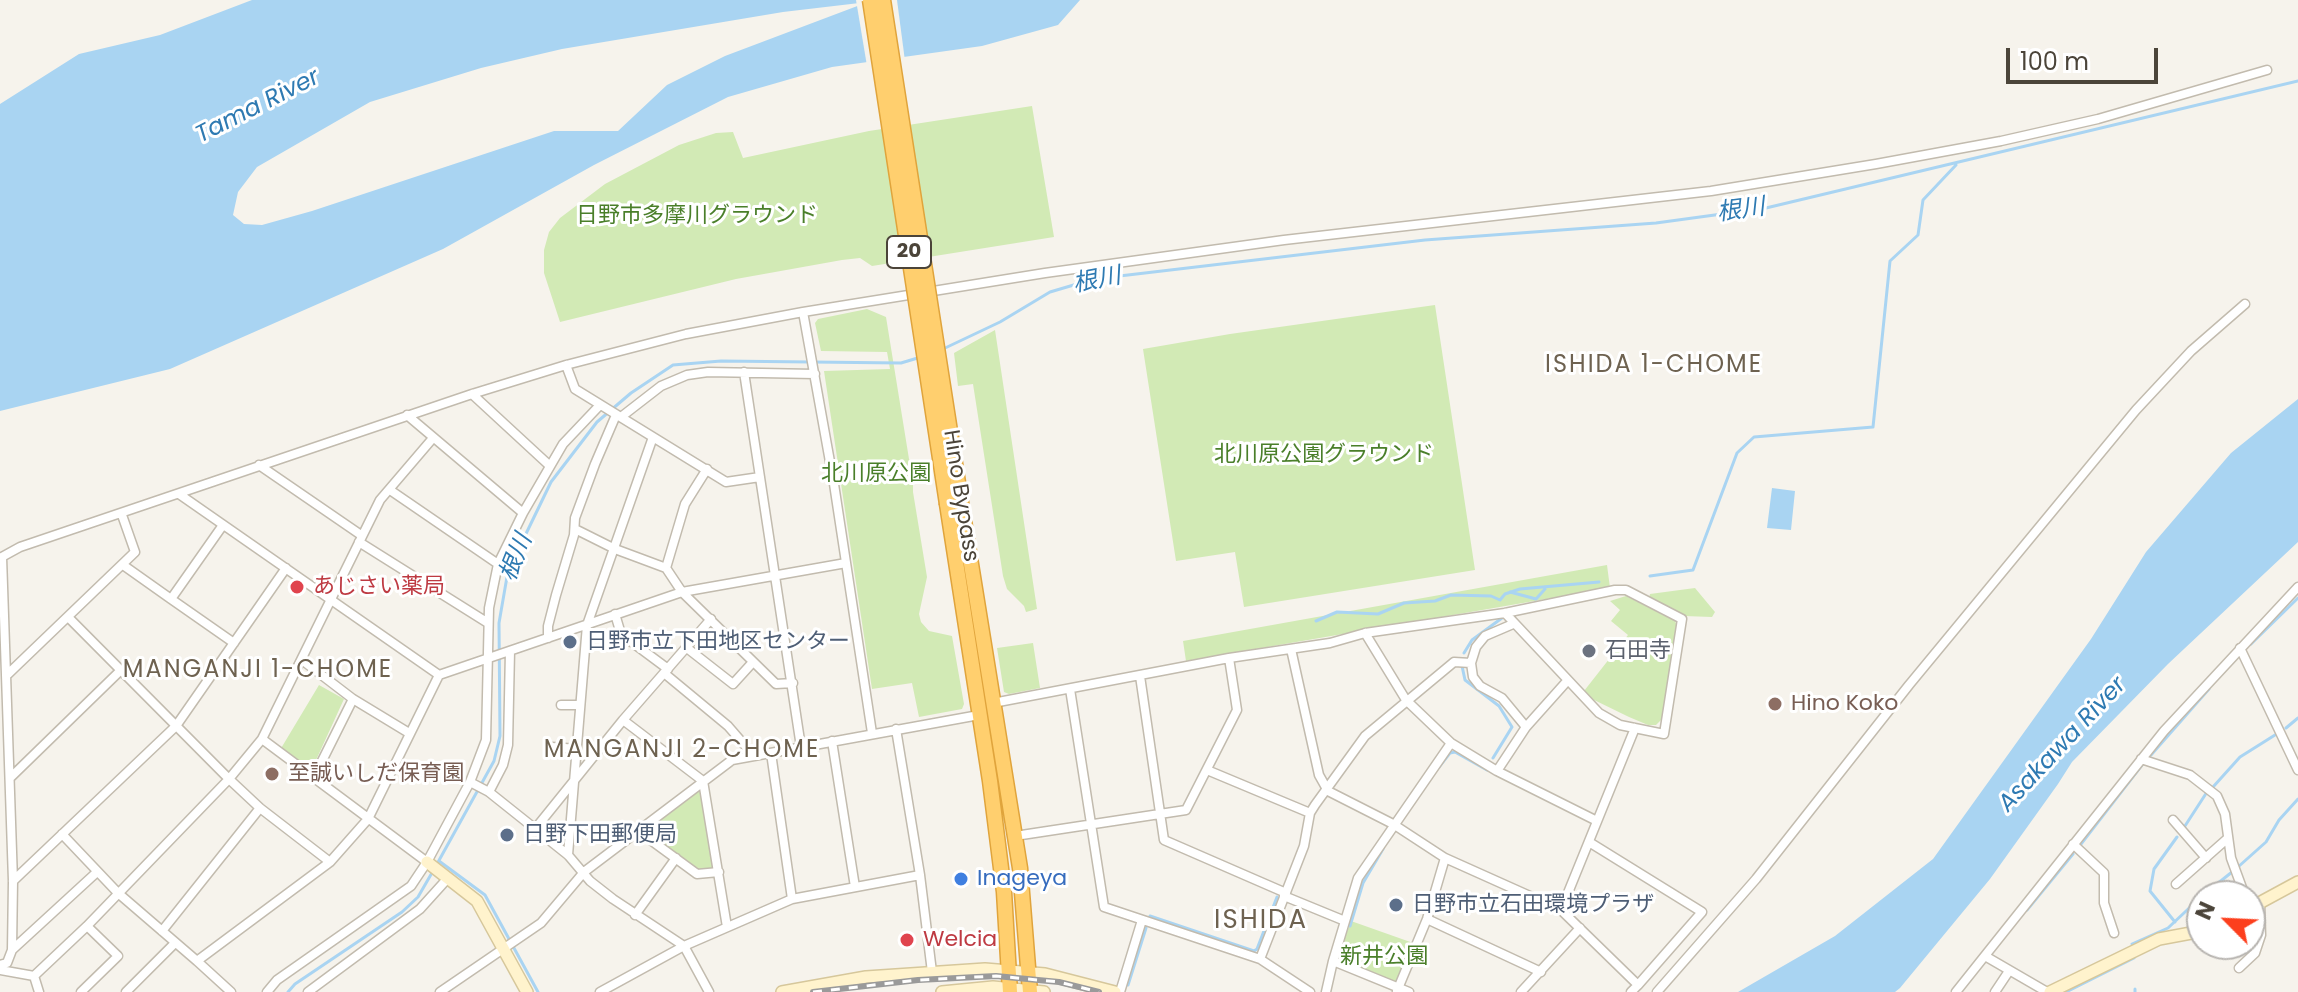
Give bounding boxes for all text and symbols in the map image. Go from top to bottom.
scale bar [2010,32,2162,82]
text: 100 m [2020,45,2089,78]
water label: Tama River [191,64,325,150]
water label: 根川 [1715,193,1767,229]
park label: 日野市多摩川グラウンド [576,203,818,229]
road number: 20 [887,236,931,268]
water label: 根川 [1071,262,1123,300]
district label: ISHIDA 1-CHOME [1545,352,1763,380]
street label: Hino Bypass [937,428,983,564]
park label: 北川原公園グラウンド [1214,442,1434,468]
park label: 北川原公園 [821,461,931,487]
water label: 根川 [495,530,539,586]
place label: あじさい薬局 [313,574,445,600]
marker: あじさい薬局 [288,578,306,596]
place label: 日野市立下田地区センター [586,629,850,655]
marker: 日野市立下田地区センター [561,633,579,651]
place label: 石田寺 [1605,638,1671,664]
marker: 石田寺 [1580,642,1598,660]
district label: MANGANJI 1-CHOME [123,657,393,685]
water label: Asakawa River [1993,671,2133,819]
place label: Hino Koko [1791,691,1898,717]
marker: Hino Koko [1766,695,1784,713]
district label: MANGANJI 2-CHOME [544,737,820,765]
place label: 至誠いしだ保育園 [288,761,464,787]
marker: 至誠いしだ保育園 [263,765,281,783]
place label: 日野下田郵便局 [523,822,677,848]
marker: 日野下田郵便局 [498,826,516,844]
place label: Inageya [977,866,1067,892]
marker: Inageya [952,870,970,888]
north arrow [2186,880,2266,960]
place label: 日野市立石田環境プラザ [1412,892,1654,918]
marker: 日野市立石田環境プラザ [1387,896,1405,914]
text: N [2188,897,2223,925]
district label: ISHIDA [1214,905,1308,937]
place label: Welcia [923,927,997,953]
marker: Welcia [898,931,916,949]
park label: 新井公園 [1340,944,1428,970]

